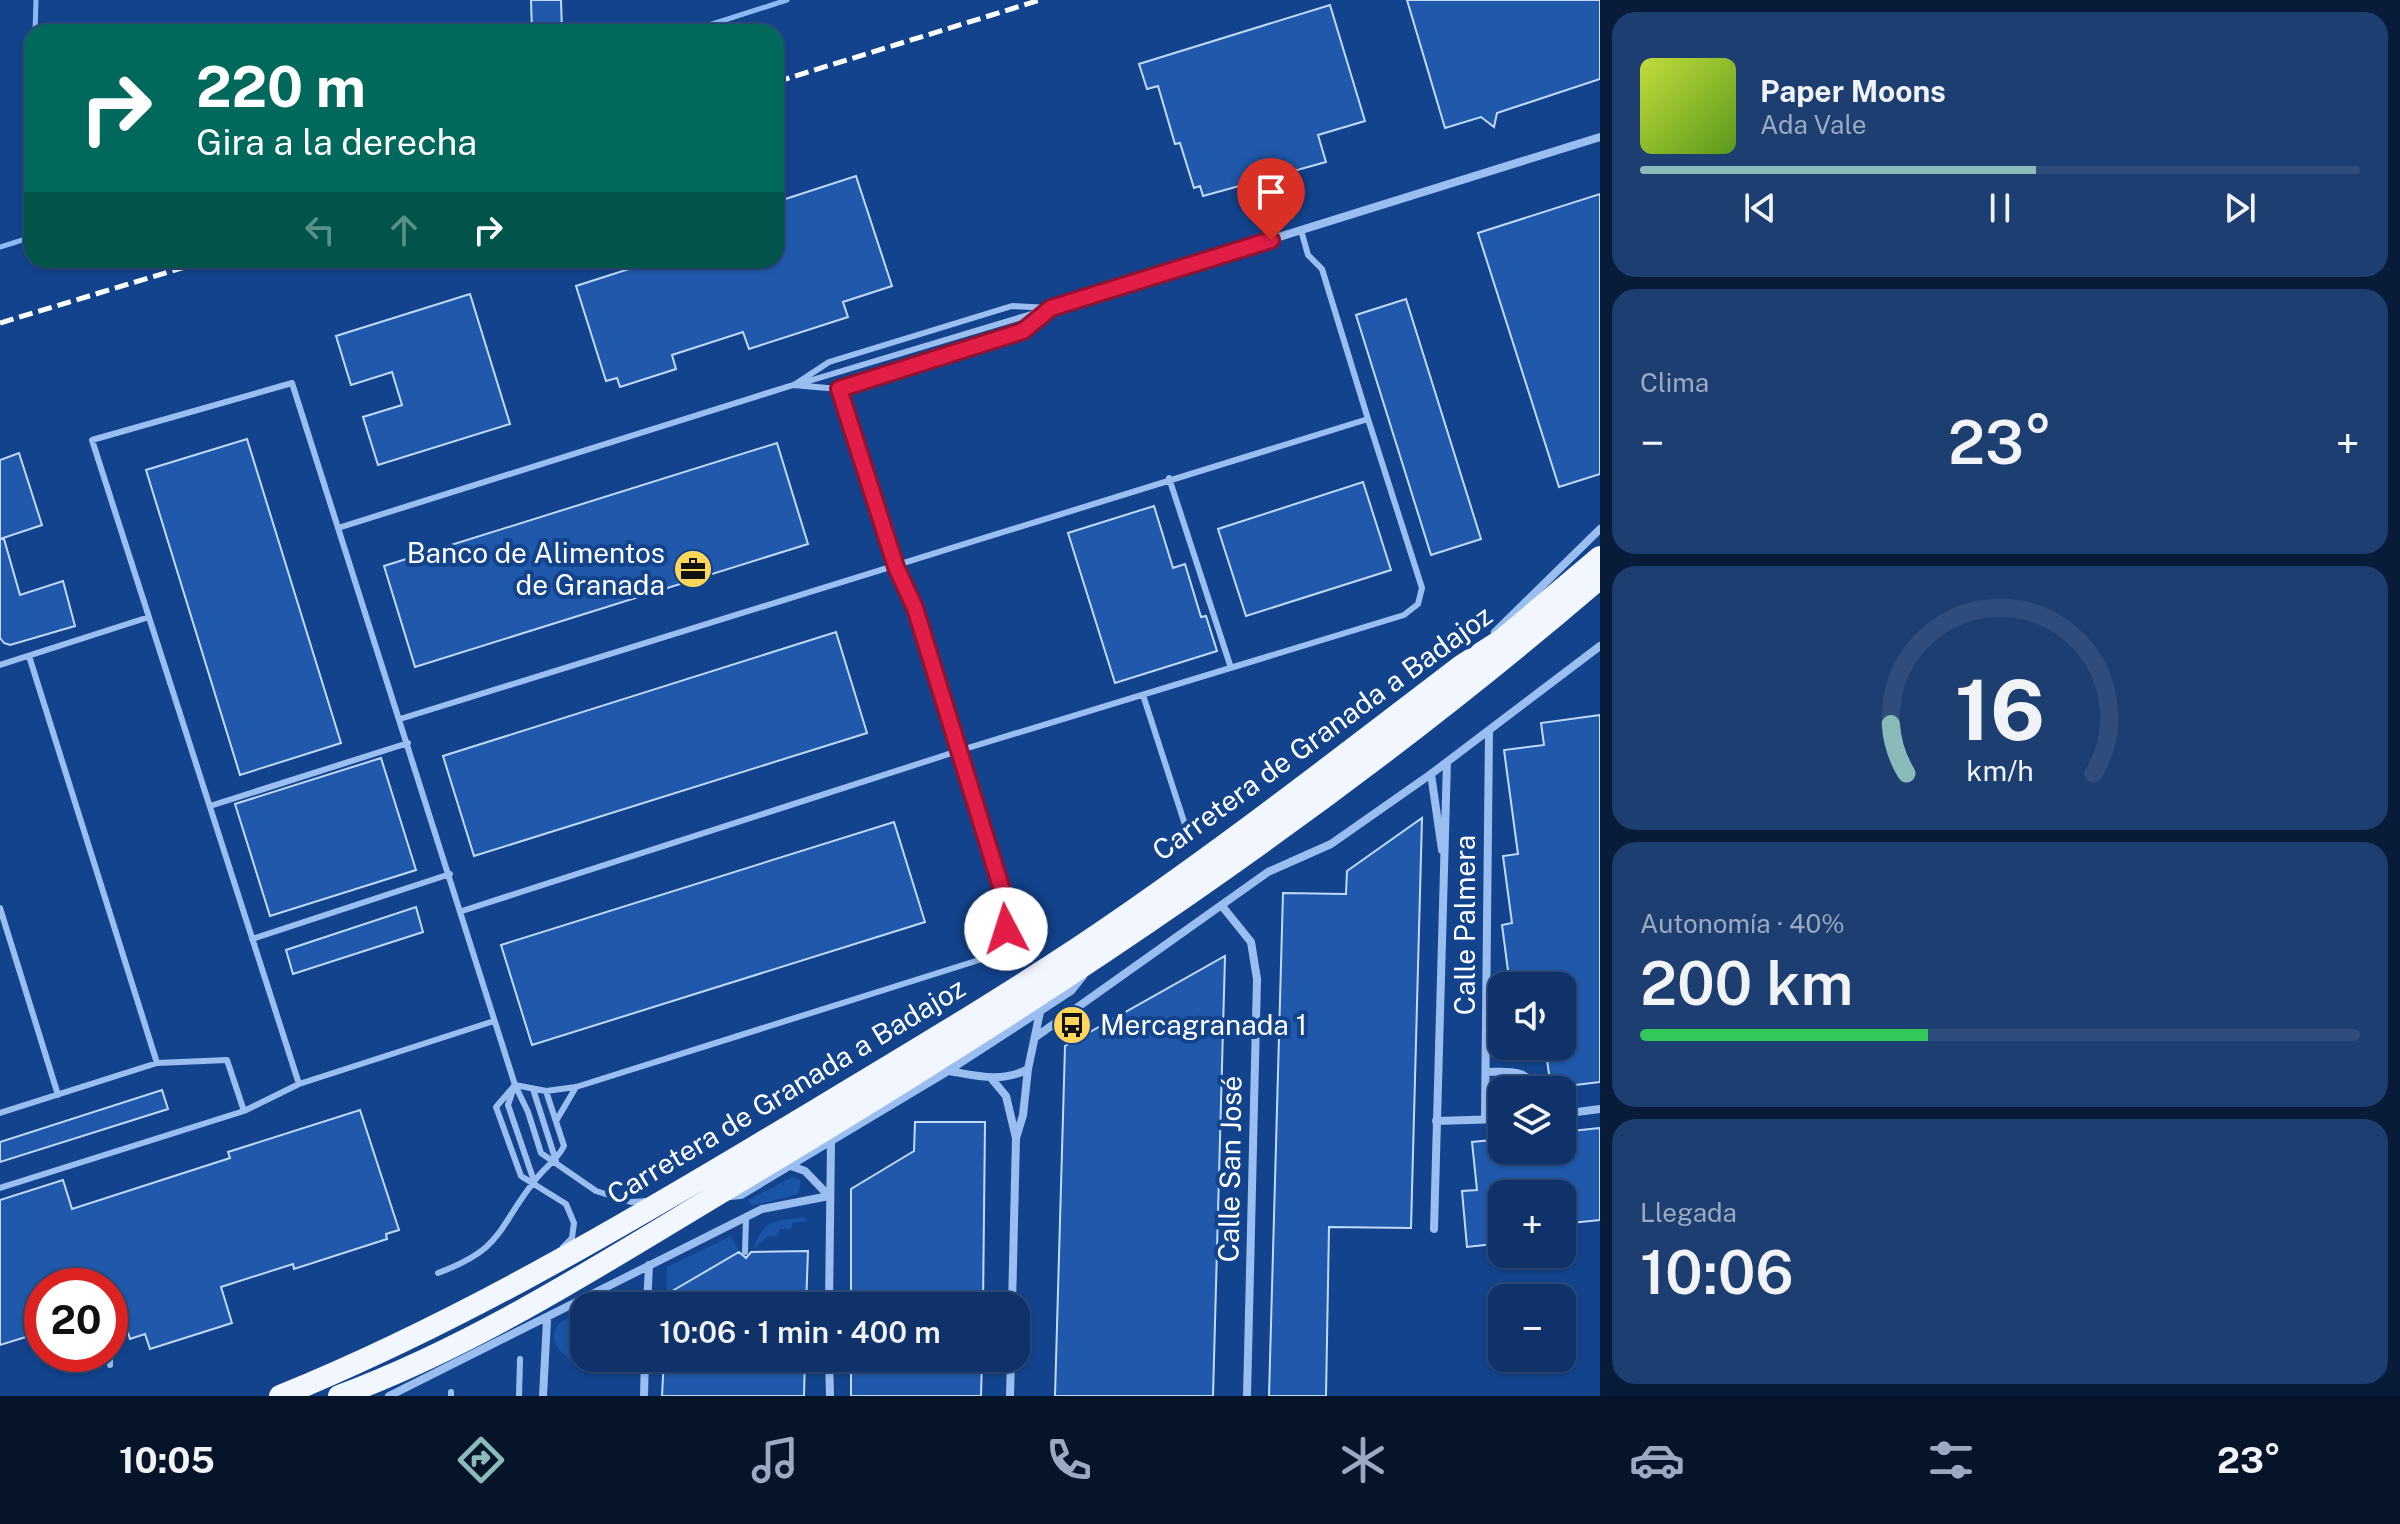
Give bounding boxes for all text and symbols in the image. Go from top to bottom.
text: 220 m [196,54,366,120]
icon: right [64,56,168,160]
text: Paper Moons [1760,73,1946,109]
text: Ada Vale [1760,109,1866,140]
text: Gira a la derecha [196,121,477,163]
pin [1237,158,1305,240]
icon: arrive [1249,170,1293,214]
icon: previous [1738,186,1782,230]
icon: pause [1978,186,2022,230]
icon: next [2218,186,2262,230]
icon: left [298,208,342,252]
icon: ahead [382,208,426,252]
icon: right [466,208,510,252]
text: Clima [1640,367,1709,398]
text: 23° [1948,407,2052,478]
text: − [1640,417,1664,469]
text: + [2336,417,2360,469]
place label: Banco de Alimentos de Granada [407,536,665,601]
office icon: Banco de Alimentos de Granada [672,548,714,590]
street label: Carretera de Granada a Badajoz [1146,598,1498,867]
text: 16 [1955,661,2045,759]
text: km/h [1966,754,2034,787]
street label: Calle Palmera [1448,835,1481,1015]
position arrow [964,887,1048,971]
text: Autonomía · 40% [1640,908,1845,939]
text: 200 km [1640,948,1854,1019]
street label: Carretera de Granada a Badajoz [601,970,971,1211]
map controls [1488,972,1576,1372]
button: sound [1488,972,1576,1060]
bus stop icon: Mercagranada 1 [1051,1004,1093,1046]
place label: Mercagranada 1 [1100,1008,1307,1041]
street label: Calle San José [1211,1075,1248,1263]
button: layers [1488,1076,1576,1164]
button: + [1488,1180,1576,1268]
text: Llegada [1640,1197,1737,1228]
text: 10:06 [1640,1237,1794,1308]
speed limit sign: 20 [24,1268,128,1372]
button: − [1488,1284,1576,1372]
text: 10:06 · 1 min · 400 m [659,1314,941,1350]
icon: directions [453,1432,509,1488]
icon: music [747,1432,803,1488]
icon: phone [1041,1432,1097,1488]
icon: climate [1335,1432,1391,1488]
icon: car [1629,1432,1685,1488]
icon: filters [1923,1432,1979,1488]
text: 10:05 [119,1439,215,1481]
text: 23° [2217,1439,2281,1481]

